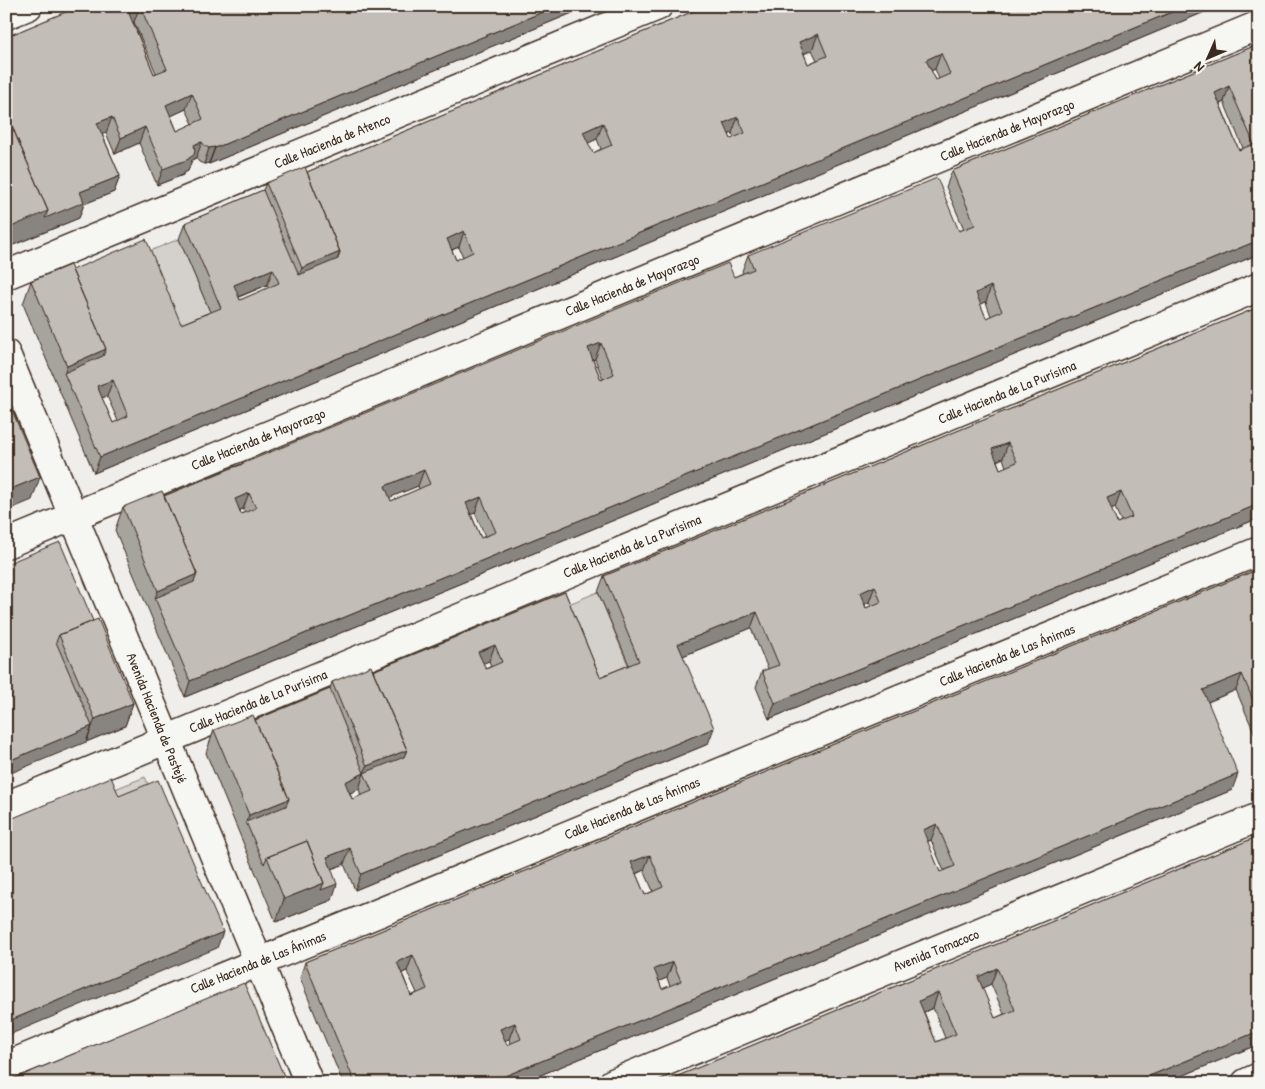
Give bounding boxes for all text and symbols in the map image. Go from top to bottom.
north arrow [1182,32,1232,82]
text: N [1189,58,1208,77]
street label: Calle Hacienda de Mayorazgo [937,94,1077,166]
street label: Calle Hacienda de Atenco [271,108,393,172]
street label: Calle Hacienda de Mayorazgo [562,249,702,321]
street label: Calle Hacienda de La Purísima [935,355,1079,428]
street label: Calle Hacienda de Mayorazgo [188,403,328,475]
street label: Calle Hacienda de La Purísima [560,509,704,582]
street label: Calle Hacienda de Las Ánimas [936,619,1078,690]
street label: Avenida Hacienda de Pastejé [122,650,193,787]
street label: Calle Hacienda de La Purísima [186,664,330,737]
street label: Calle Hacienda de Las Ánimas [561,772,703,843]
street label: Avenida Tomacoco [890,924,982,975]
street label: Calle Hacienda de Las Ánimas [187,926,329,997]

